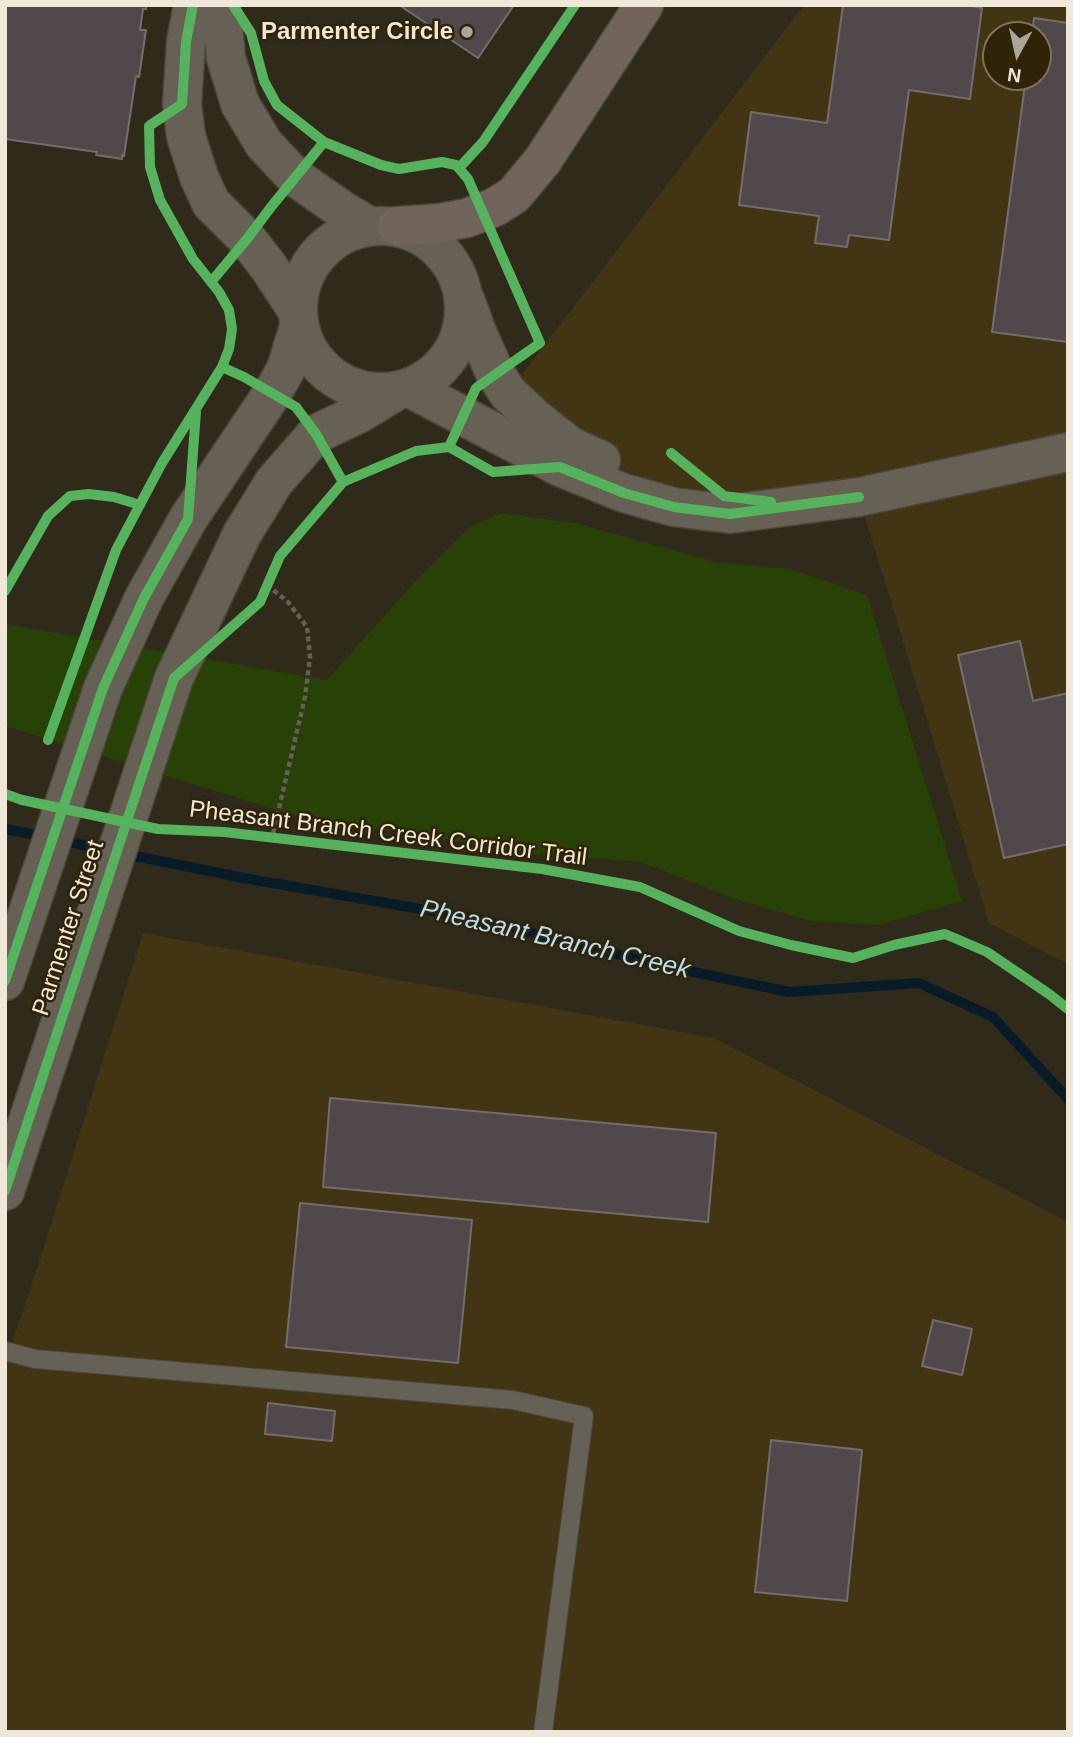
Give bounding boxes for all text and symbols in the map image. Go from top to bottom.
place label: Parmenter Circle [261,18,453,46]
north arrow [982,21,1052,91]
marker: Parmenter Circle [459,24,475,40]
text: N [1006,64,1023,87]
street label: Pheasant Branch Creek Corridor Trail [187,795,589,873]
street label: Parmenter Street [27,837,111,1019]
water label: Pheasant Branch Creek [417,894,693,986]

